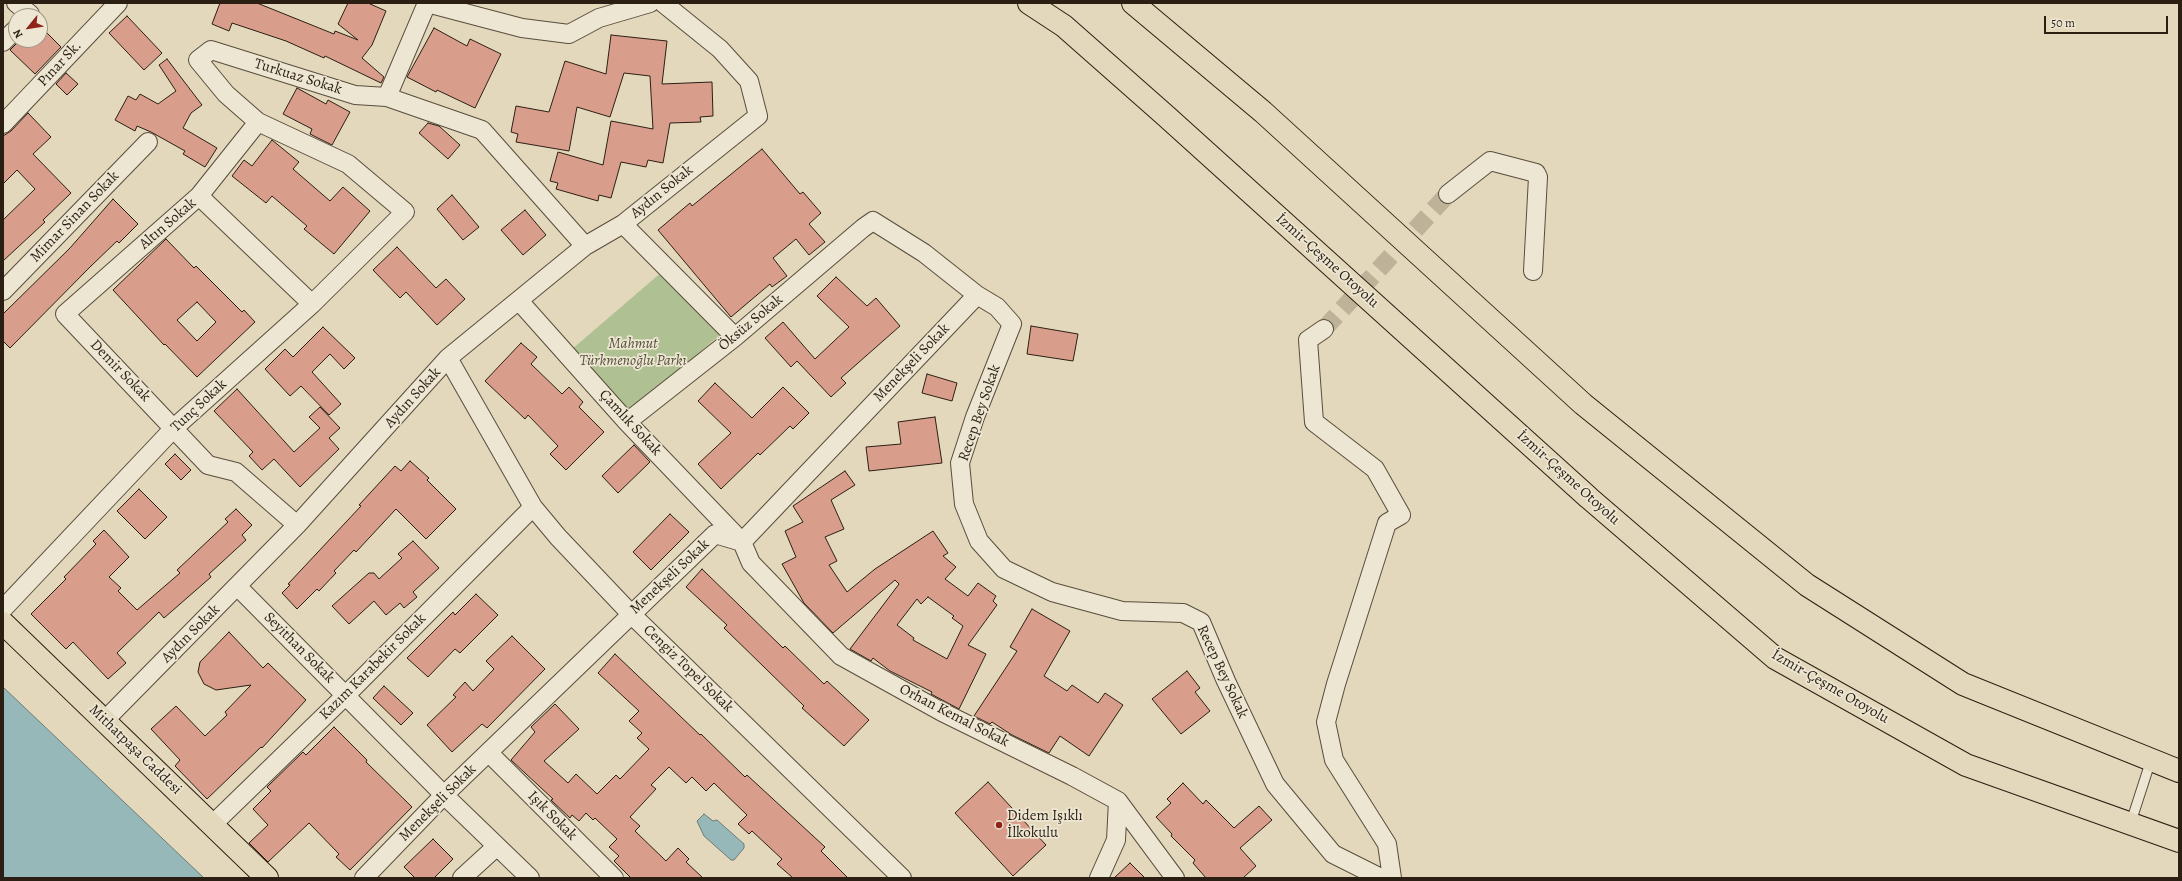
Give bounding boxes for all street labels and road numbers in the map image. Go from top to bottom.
street label: Pınar Sk. [34,37,86,91]
street label: Turkuaz Sokak [252,55,344,99]
street label: Aydın Sokak [627,161,697,223]
street label: Mimar Sinan Sokak [27,168,123,266]
street label: Altın Sokak [136,195,200,253]
street label: İzmir-Çeşme Otoyolu [1272,210,1382,312]
street label: Öksüz Sokak [715,291,787,355]
street label: Menekşeli Sokak [870,320,954,406]
street label: Demir Sokak [86,336,154,406]
street label: Recep Bey Sokak [955,362,1005,464]
street label: Aydın Sokak [381,364,445,432]
street label: Tunç Sokak [167,376,231,436]
street label: Çamlık Sokak [595,386,665,460]
street label: İzmir-Çeşme Otoyolu [1513,427,1623,529]
street label: Menekşeli Sokak [627,536,713,618]
street label: Aydın Sokak [158,601,224,667]
street label: Seyithan Sokak [260,609,338,687]
street label: Kazım Karabekir Sokak [316,610,430,724]
street label: Cengiz Topel Sokak [639,621,737,717]
street label: Recep Bey Sokak [1192,622,1252,722]
street label: İzmir-Çeşme Otoyolu [1768,646,1892,728]
street label: Orhan Kemal Sokak [896,681,1012,751]
street label: Mithatpaşa Caddesi [85,701,185,799]
street label: Menekşeli Sokak [396,761,480,845]
street label: Işık Sokak [524,788,580,844]

